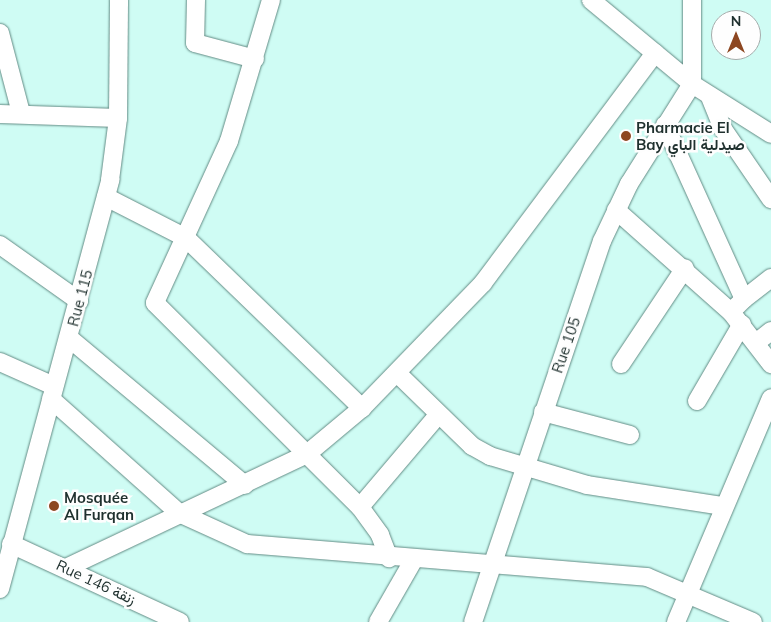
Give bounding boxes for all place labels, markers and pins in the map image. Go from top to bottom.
place label: Pharmacie El Bay صيدلية الباي [636,118,745,153]
marker: Pharmacie El Bay صيدلية الباي [620,130,632,142]
place label: Mosquée Al Furqan [64,488,134,523]
marker: Mosquée Al Furqan [48,500,60,512]

